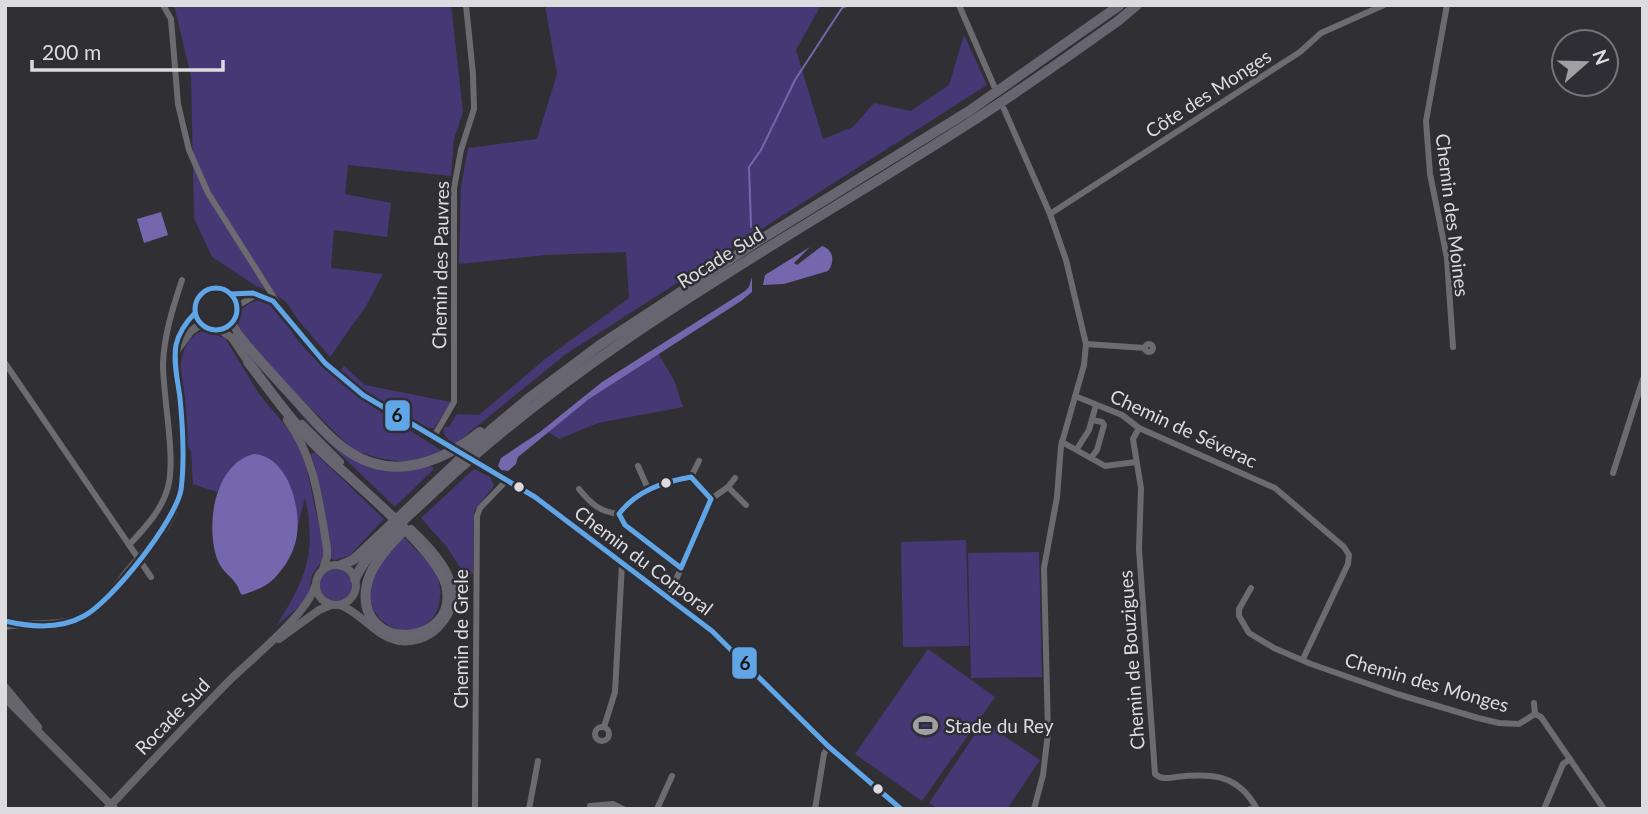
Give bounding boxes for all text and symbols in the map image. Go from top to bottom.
scale bar [32,28,222,72]
north arrow [1550,28,1620,98]
text: 200 m [42,39,101,64]
street label: Côte des Monges [1141,44,1275,142]
text: N [1588,46,1615,68]
street label: Chemin des Moines [1432,132,1474,298]
street label: Chemin des Pauvres [427,181,453,349]
street label: Rocade Sud [673,221,767,293]
street label: Chemin de Séverac [1107,384,1261,472]
line badge: 6 [384,399,411,432]
text: 6 [391,403,403,426]
unlabelled marker [659,476,673,490]
unlabelled marker [512,480,526,494]
street label: Chemin du Corporal [570,500,718,620]
street label: Chemin de Grele [449,569,472,709]
street label: Chemin de Bouzigues [1113,569,1149,751]
line badge: 6 [731,646,758,680]
street label: Chemin des Monges [1342,648,1512,716]
text: 6 [739,651,751,674]
street label: Rocade Sud [130,673,214,759]
sports icon: Stade du Rey [911,711,939,739]
place label: Stade du Rey [945,714,1054,737]
unlabelled marker [871,782,885,796]

